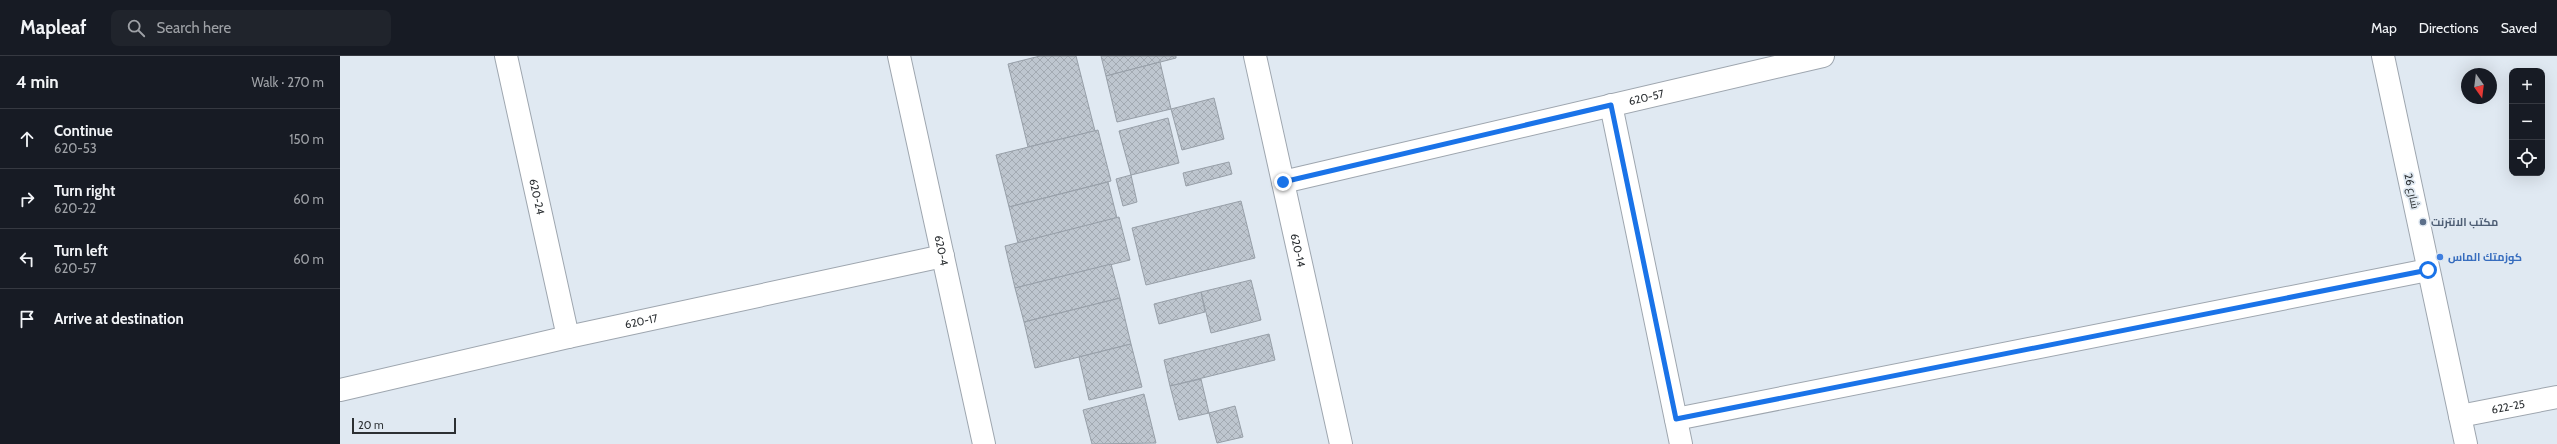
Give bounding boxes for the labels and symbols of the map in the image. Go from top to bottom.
north arrow [2461,68,2497,104]
street label: 620-57 [1627,86,1666,108]
street label: شارع 26 [2400,172,2423,210]
route end [1274,173,1292,191]
street label: 620-24 [526,177,548,216]
place label: مكتب الانترنت [2431,215,2498,229]
marker: مكتب الانترنت [2418,217,2428,227]
street label: 620-14 [1288,232,1309,269]
street label: 620-4 [931,234,952,268]
place label: كوزمتك الماس [2448,250,2522,265]
marker: كوزمتك الماس [2435,252,2445,262]
route start [2419,261,2437,279]
street label: 620-17 [623,311,659,332]
street label: 622-25 [2490,396,2526,417]
scale bar [352,416,456,435]

